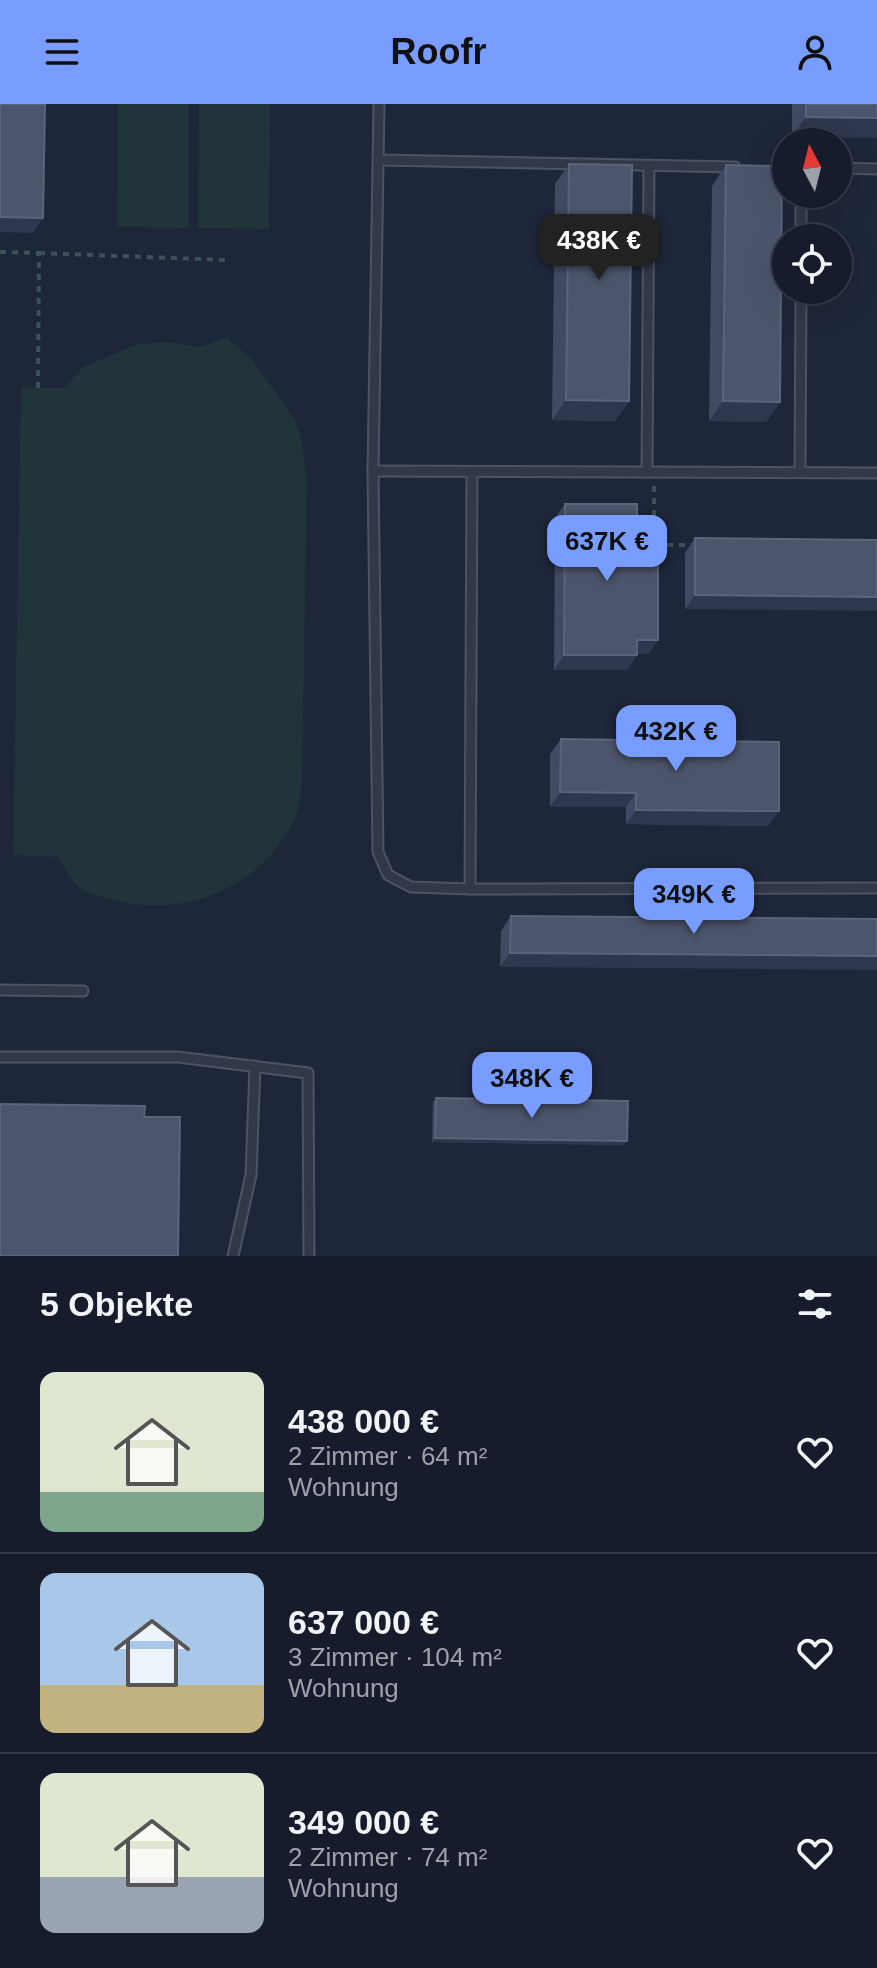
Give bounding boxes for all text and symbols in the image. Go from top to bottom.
icon: menu [40,30,84,74]
icon: person [793,30,837,74]
text: Roofr [391,31,486,72]
north arrow [772,128,852,208]
map controls [772,128,852,304]
pin: 438K € [534,214,664,282]
button: locate [772,224,852,304]
text: 438K € [557,225,641,255]
pin: 637K € [542,515,672,583]
text: 637K € [565,526,649,556]
pin: 432K € [611,705,741,773]
text: 432K € [634,716,718,746]
pin: 349K € [629,868,759,936]
text: 349K € [652,879,736,909]
pin: 348K € [467,1052,597,1120]
text: 348K € [490,1063,574,1093]
icon: filters [793,1282,837,1326]
text: 5 Objekte [40,1285,193,1323]
text: 438 000 € [288,1402,439,1440]
icon: home [104,1404,200,1500]
icon: heart [793,1430,837,1474]
text: 2 Zimmer · 64 m² [288,1441,487,1471]
text: Wohnung [288,1472,399,1502]
text: 637 000 € [288,1603,439,1641]
icon: home [104,1605,200,1701]
icon: heart [793,1631,837,1675]
text: 3 Zimmer · 104 m² [288,1642,502,1672]
text: Wohnung [288,1673,399,1703]
text: 349 000 € [288,1803,439,1841]
icon: home [104,1805,200,1901]
icon: heart [793,1831,837,1875]
text: 2 Zimmer · 74 m² [288,1842,487,1872]
text: Wohnung [288,1873,399,1903]

